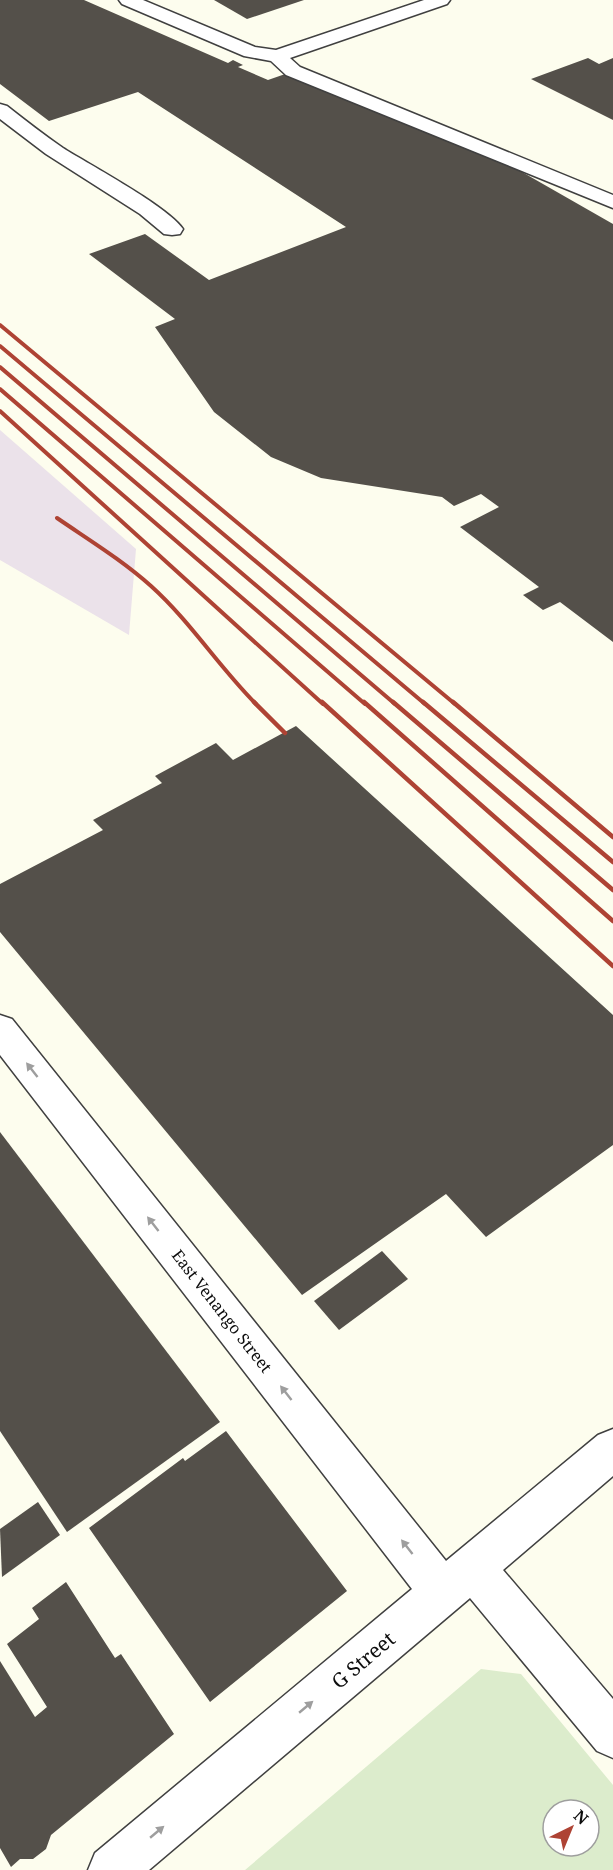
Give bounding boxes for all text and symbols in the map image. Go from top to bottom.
one-way arrow [27,1063,39,1078]
one-way arrow [147,1216,159,1231]
street label: East Venango Street [167,1245,277,1377]
one-way arrow [281,1386,293,1401]
one-way arrow [401,1539,413,1554]
street label: G Street [325,1625,401,1695]
one-way arrow [298,1701,314,1714]
north arrow [541,1798,601,1858]
text: N [569,1805,594,1830]
one-way arrow [149,1826,165,1839]

